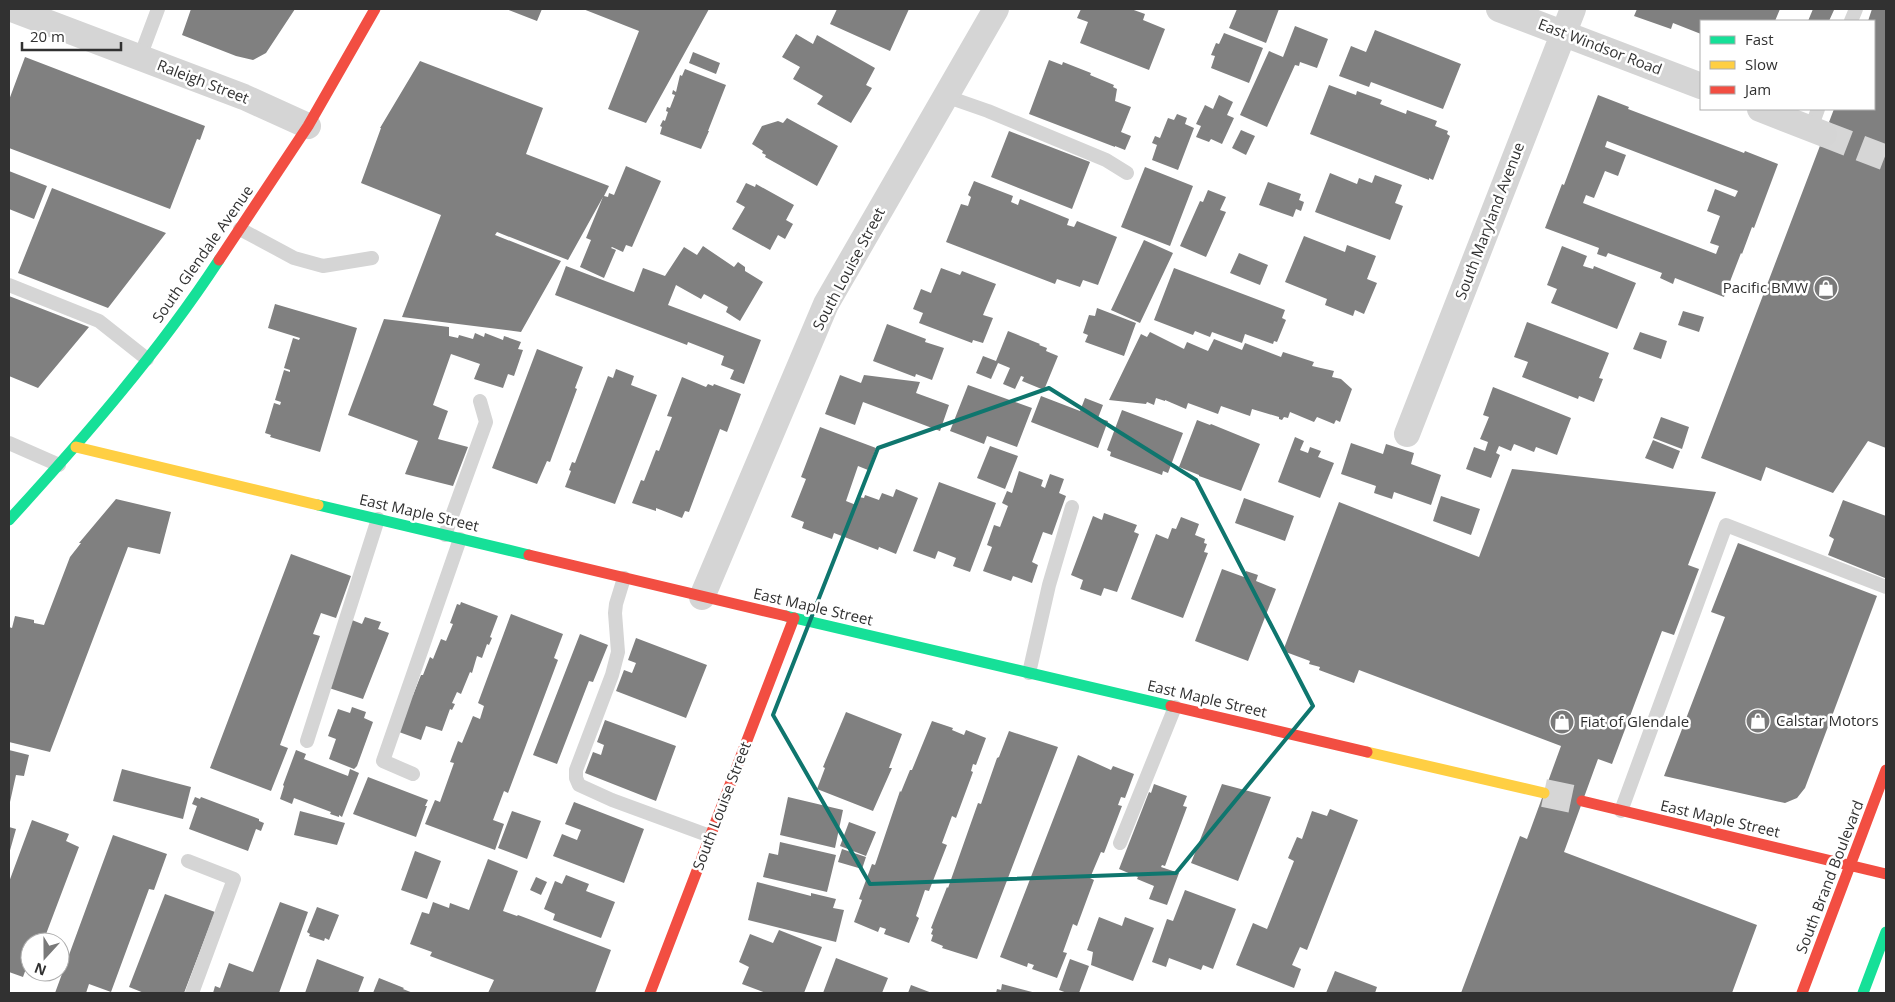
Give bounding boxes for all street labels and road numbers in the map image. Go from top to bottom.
street label: East Windsor Road [1536,13,1665,79]
street label: Raleigh Street [155,54,252,108]
street label: South Maryland Avenue [1450,139,1528,302]
street label: South Glendale Avenue [147,181,257,326]
street label: South Louise Street [807,204,889,333]
street label: East Maple Street [358,489,481,536]
street label: East Maple Street [752,583,875,630]
street label: East Maple Street [1146,675,1269,722]
street label: South Louise Street [687,739,755,873]
street label: East Maple Street [1659,795,1782,842]
street label: South Brand Boulevard [1791,797,1868,956]

